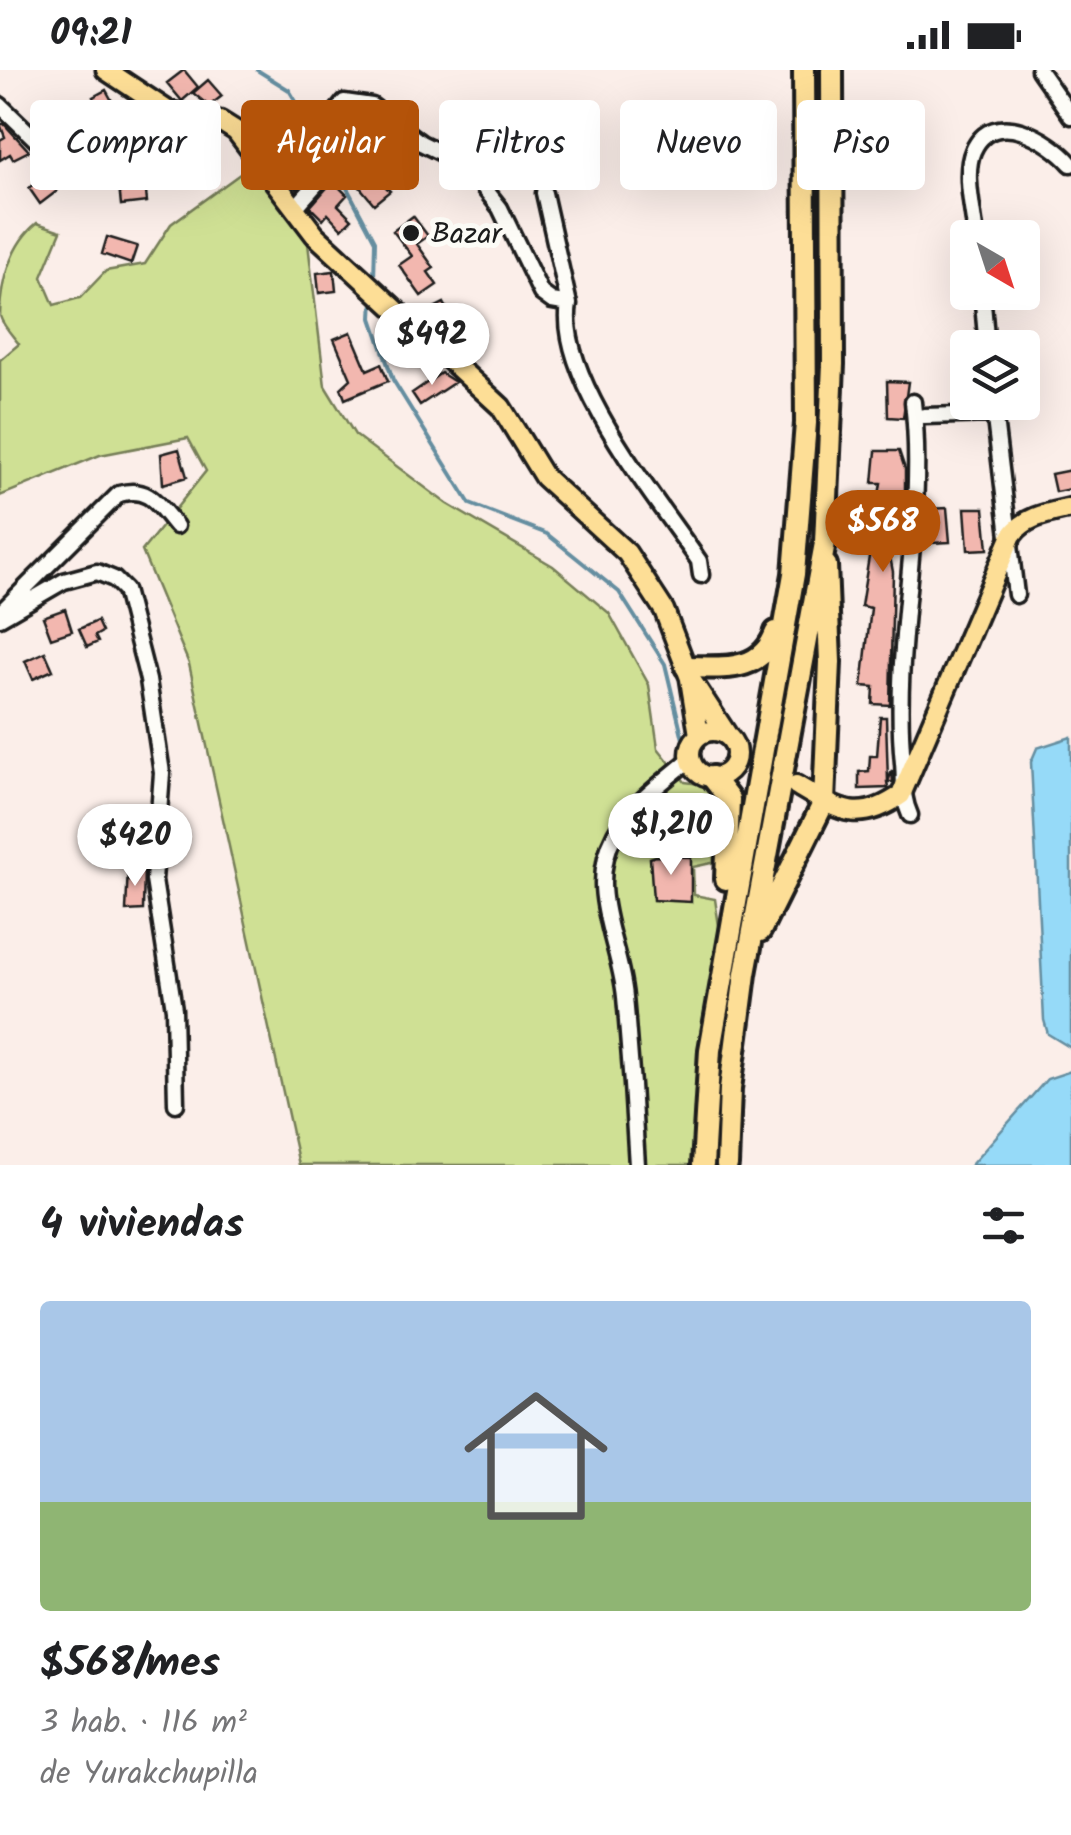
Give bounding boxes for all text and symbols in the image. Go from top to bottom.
text: 09:21 [50,5,132,65]
chip: Comprar [30,100,221,190]
chip: Alquilar [241,100,419,190]
chip: Filtros [439,100,600,190]
chip: Nuevo [620,100,777,190]
chip: Piso [797,100,925,190]
place label: Bazar [431,211,503,259]
north arrow [950,220,1040,310]
map controls [950,220,1040,420]
marker: Bazar [400,222,422,244]
pin: $492 [373,303,491,388]
text: $492 [396,310,468,361]
button: layers [950,330,1040,420]
pin: $568 [824,490,942,575]
text: $568 [847,497,919,548]
pin: $1,210 [590,793,752,878]
text: $1,210 [630,800,712,851]
pin: $420 [76,804,194,889]
text: $420 [99,811,171,862]
text: 4 viviendas [40,1192,244,1259]
icon: filters [976,1198,1031,1253]
icon: home [446,1366,626,1546]
text: $568/mes [40,1631,220,1698]
text: 3 hab. · 116 m² [40,1698,247,1749]
text: de Yurakchupilla [40,1749,258,1800]

